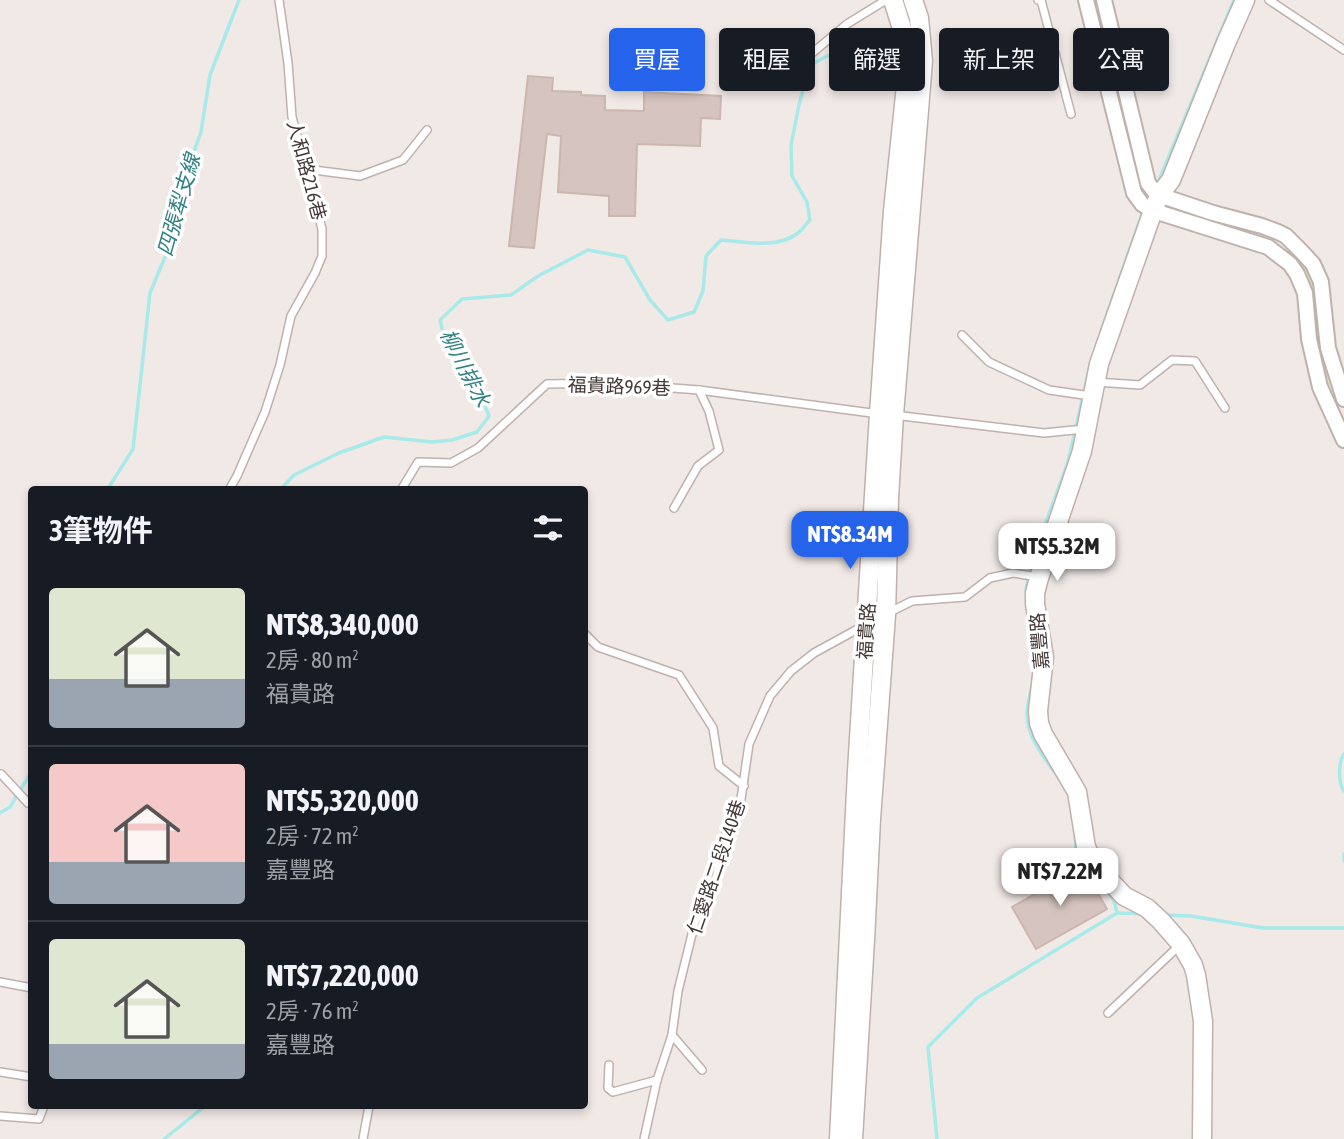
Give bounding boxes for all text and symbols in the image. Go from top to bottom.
chip: 買屋 [609,28,705,91]
chip: 租屋 [719,28,815,91]
chip: 篩選 [829,28,925,91]
chip: 新上架 [939,28,1059,91]
chip: 公寓 [1073,28,1169,91]
street label: 人和路216巷 [283,118,331,222]
water label: 四張犁支線 [152,149,205,258]
water label: 柳川排水 [436,325,496,411]
street label: 福貴路969巷 [567,373,671,399]
icon: filters [529,509,567,547]
pin: NT$8.34M [778,512,922,571]
text: 3筆物件 [49,513,153,547]
text: NT$8.34M [807,521,893,547]
pin: NT$5.32M [985,524,1129,583]
text: NT$5.32M [1014,533,1100,559]
street label: 福貴路 [853,602,879,660]
text: NT$8,340,000 [266,607,419,641]
street label: 嘉豐路 [1026,612,1052,670]
icon: home [105,616,189,700]
text: 2房 · 80 m² [266,647,359,673]
text: 福貴路 [266,681,335,707]
text: NT$5,320,000 [266,783,419,817]
icon: home [105,792,189,876]
street label: 仁愛路二段140巷 [683,797,749,937]
text: 2房 · 72 m² [266,823,359,849]
pin: NT$7.22M [988,848,1132,908]
text: 嘉豐路 [266,857,335,883]
text: NT$7.22M [1017,858,1103,884]
text: NT$7,220,000 [266,958,419,992]
icon: home [105,967,189,1051]
text: 2房 · 76 m² [266,998,359,1024]
text: 嘉豐路 [266,1032,335,1058]

